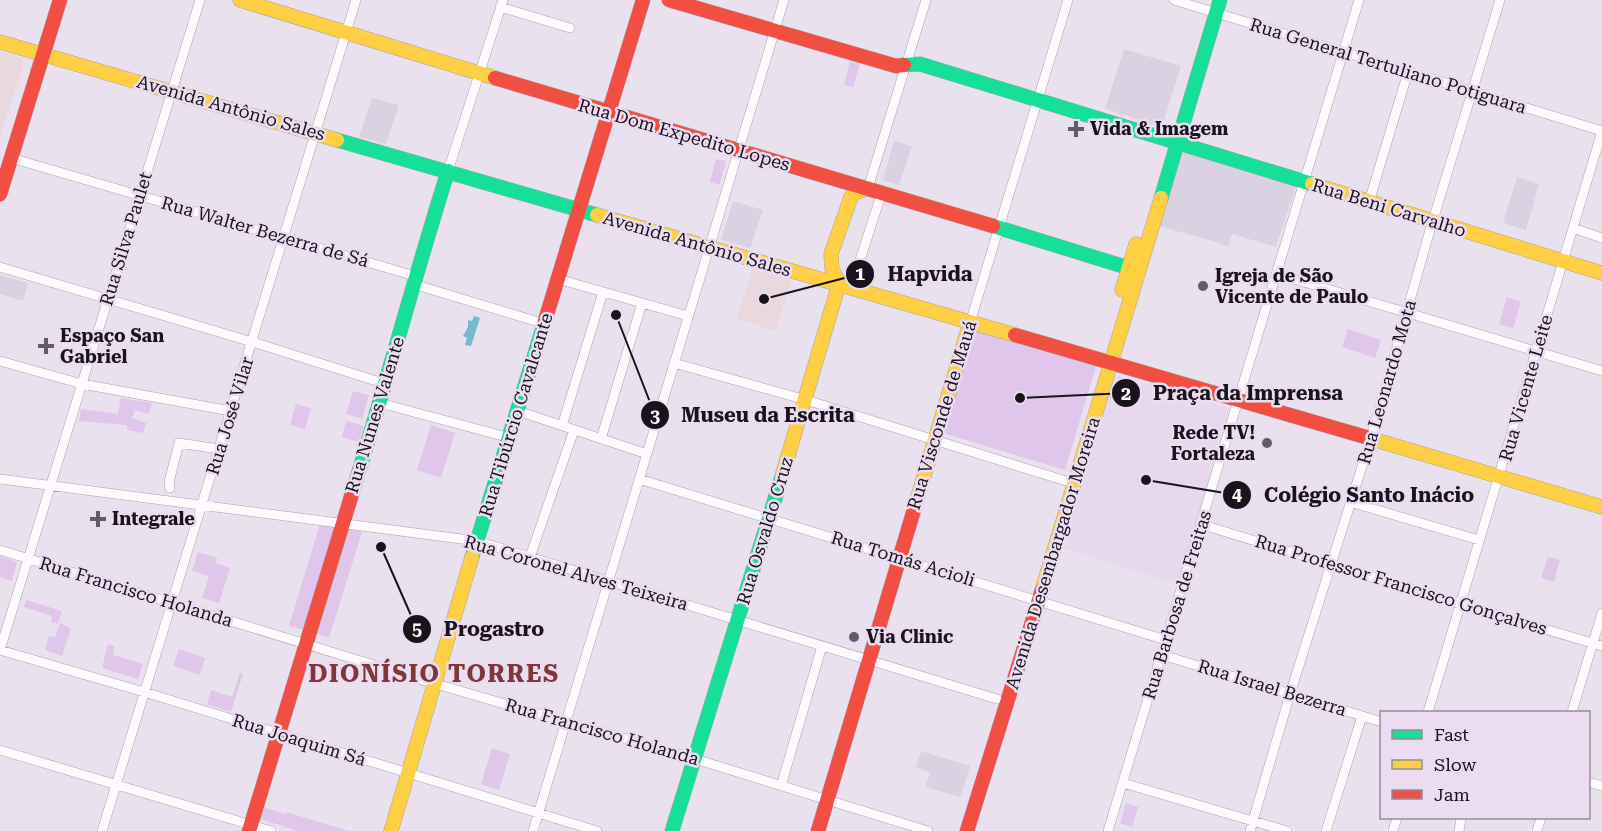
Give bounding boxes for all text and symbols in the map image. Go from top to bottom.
street label: Rua General Tertuliano Potiguara [1247,13,1529,118]
street label: Avenida Antônio Sales [135,71,328,144]
street label: Rua Dom Expedito Lopes [576,94,792,175]
place label: Vida & Imagem [1090,118,1229,139]
marker: Vida & Imagem [1067,120,1085,138]
street label: Rua Silva Paulet [95,169,156,308]
street label: Rua Beni Carvalho [1310,174,1469,241]
street label: Rua Walter Bezerra de Sá [159,192,372,271]
street label: Avenida Antônio Sales [601,207,794,280]
callout: Hapvida [845,255,984,293]
text: Hapvida [888,262,973,286]
text: 1 [855,263,865,284]
place label: Igreja de São Vicente de Paulo [1215,265,1369,307]
marker: Igreja de São Vicente de Paulo [1196,279,1210,293]
street label: Rua Leonardo Mota [1353,297,1420,467]
street label: Rua Tibúrcio Cavalcante [474,310,557,519]
street label: Rua Vicente Leite [1495,312,1557,464]
street label: Rua Visconde de Mauá [903,317,980,512]
place label: Espaço San Gabriel [60,325,164,367]
street label: Rua Nunes Valente [341,334,408,496]
marker: Espaço San Gabriel [37,337,55,355]
street label: Rua José Vilar [202,354,257,478]
callout: Praça da Imprensa [1111,374,1355,412]
text: Praça da Imprensa [1153,381,1343,405]
text: 2 [1121,383,1131,404]
callout: Museu da Escrita [640,396,867,434]
text: Museu da Escrita [681,403,855,427]
text: 3 [650,405,660,426]
street label: Avenida Desembargador Moreira [1001,414,1104,692]
place label: Rede TV! Fortaleza [1171,422,1255,464]
marker: Rede TV! Fortaleza [1260,436,1274,450]
street label: Rua Osvaldo Cruz [732,454,797,607]
callout: Colégio Santo Inácio [1222,476,1486,514]
text: Colégio Santo Inácio [1264,483,1474,507]
text: 4 [1232,484,1242,505]
place label: Integrale [112,508,195,529]
street label: Rua Barbosa de Freitas [1138,508,1215,702]
marker: Integrale [89,510,107,528]
street label: Rua Tomás Acioli [829,527,978,591]
street label: Rua Coronel Alves Teixeira [462,530,691,615]
street label: Rua Professor Francisco Gonçalves [1253,530,1550,639]
street label: Rua Francisco Holanda [37,552,236,631]
callout: Progastro [402,610,556,648]
text: Progastro [444,617,544,641]
text: 5 [412,618,422,639]
place label: Via Clinic [866,626,953,647]
marker: Via Clinic [847,630,861,644]
street label: Rua Israel Bezerra [1195,655,1349,720]
district label: DIONÍSIO TORRES [308,658,560,688]
street label: Rua Francisco Holanda [503,694,702,769]
street label: Rua Joaquim Sá [230,709,369,770]
legend [1380,711,1590,819]
text: Fast [1434,724,1469,745]
text: Slow [1434,754,1476,775]
text: Jam [1434,784,1470,805]

